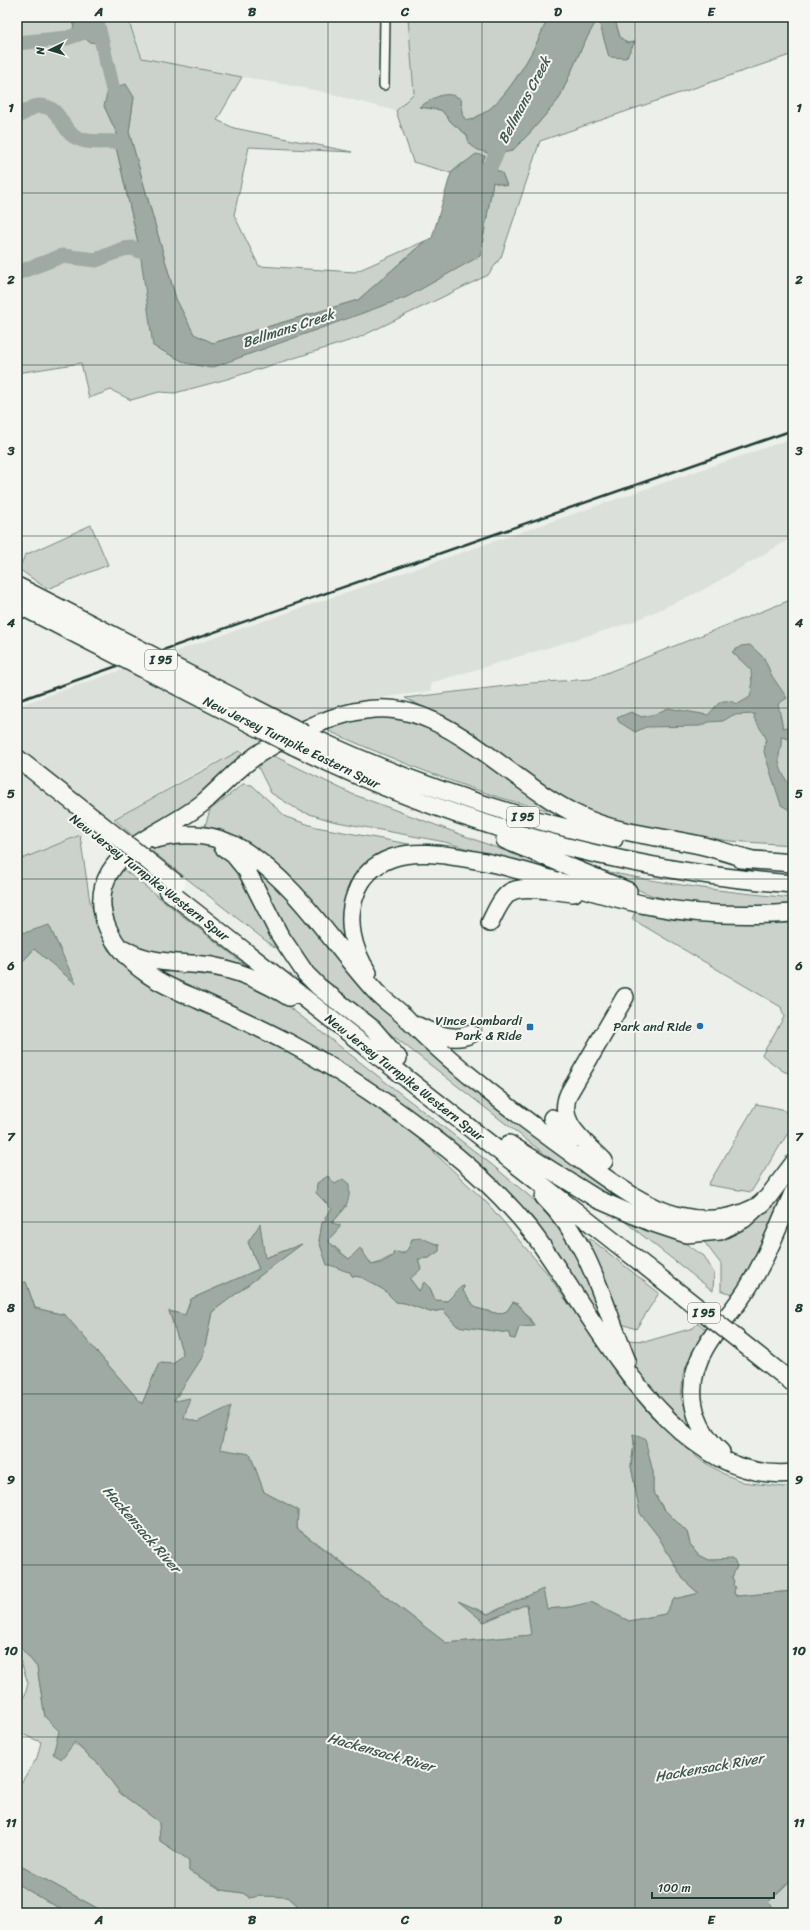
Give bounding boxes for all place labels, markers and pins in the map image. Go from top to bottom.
place label: Vince Lombardi Park & Ride [435,1009,522,1047]
place label: Park and Ride [613,1015,692,1038]
marker: Park and Ride [695,1021,705,1031]
marker: Vince Lombardi Park & Ride [525,1022,535,1032]

